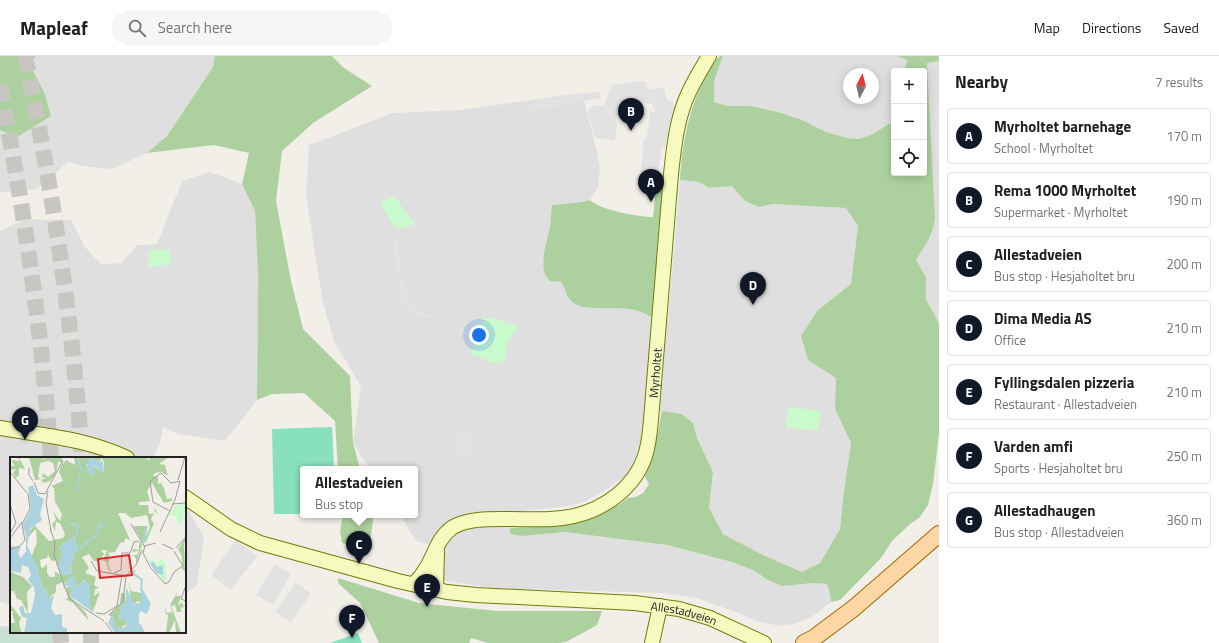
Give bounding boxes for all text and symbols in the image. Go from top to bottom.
search box [112,10,392,46]
text: Mapleaf [20,13,88,42]
text: Search here [158,16,232,39]
icon: search [126,17,148,39]
text: Map [1034,17,1060,38]
text: Directions [1082,17,1141,38]
text: Saved [1163,17,1199,38]
north arrow [843,68,879,104]
map controls [891,68,927,176]
button: + [891,68,927,104]
text: Nearby [955,69,1008,95]
text: 7 results [1155,72,1203,92]
pin: B [618,98,644,131]
button: − [891,104,927,140]
text: Myrholtet barnehage [994,115,1131,138]
text: A [965,126,973,146]
text: 170 m [1166,126,1202,146]
text: School · Myrholtet [994,138,1093,158]
button: locate [891,140,927,176]
pin: A [638,169,664,202]
text: Rema 1000 Myrholtet [994,179,1136,202]
text: B [965,190,973,210]
text: 190 m [1166,190,1202,210]
text: Supermarket · Myrholtet [994,202,1128,222]
text: Allestadveien [994,243,1082,266]
text: C [965,254,973,274]
text: 200 m [1166,254,1202,274]
text: Bus stop · Hesjaholtet bru [994,266,1135,286]
pin: D [740,272,766,305]
text: Dima Media AS [994,307,1092,330]
text: D [965,318,973,338]
text: 210 m [1166,318,1202,338]
your location [469,325,489,345]
text: Office [994,330,1026,350]
street label: Myrholtet [643,346,666,399]
text: Fyllingsdalen pizzeria [994,371,1134,394]
text: E [965,382,973,402]
text: 210 m [1166,382,1202,402]
text: Restaurant · Allestadveien [994,394,1137,414]
pin: G [12,407,38,440]
text: Varden amfi [994,435,1073,458]
text: F [966,446,972,466]
text: 250 m [1166,446,1202,466]
inset map [10,457,186,633]
text: Sports · Hesjaholtet bru [994,458,1123,478]
popup [300,466,418,518]
text: Allestadveien [315,471,403,494]
text: Bus stop [315,494,363,514]
text: Allestadhaugen [994,499,1095,522]
text: G [965,510,973,530]
text: 360 m [1166,510,1202,530]
text: Bus stop · Allestadveien [994,522,1124,542]
pin: C [346,531,372,564]
pin: E [414,574,440,607]
street label: Allestadveien [650,596,721,630]
pin: F [339,605,365,638]

